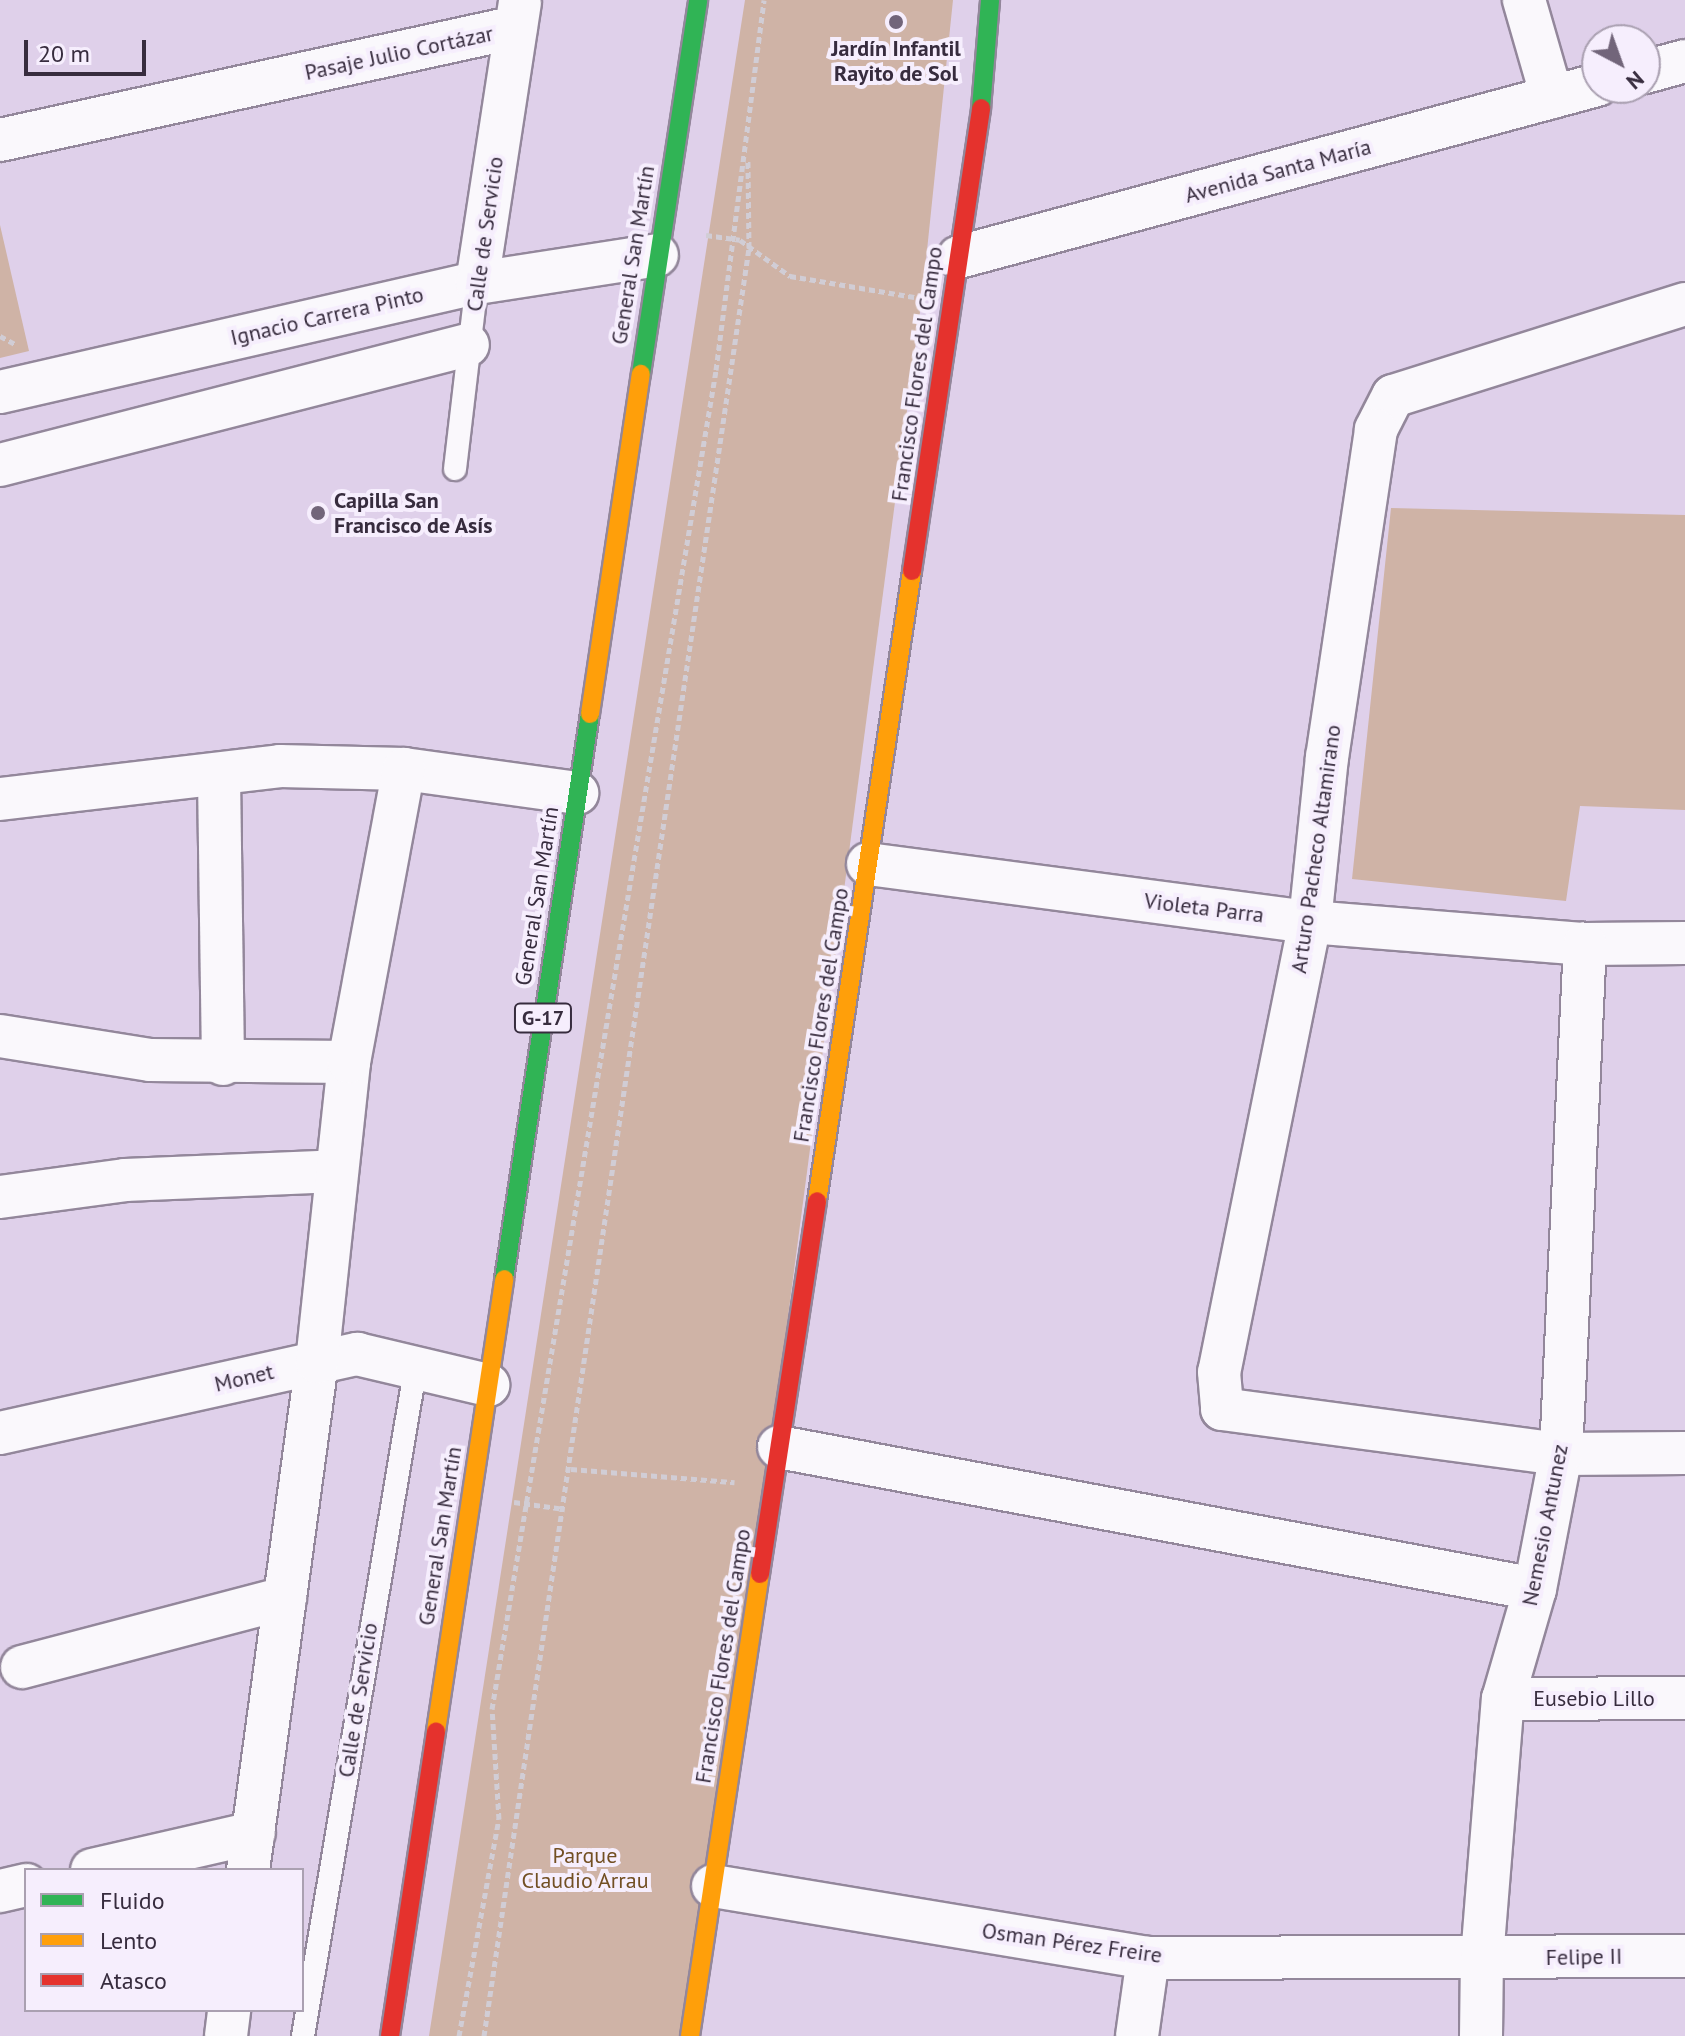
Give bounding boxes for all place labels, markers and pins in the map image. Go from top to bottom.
marker: Jardín Infantil Rayito de Sol [887,13,905,31]
place label: Jardín Infantil Rayito de Sol [831,35,961,86]
place label: Capilla San Francisco de Asís [334,487,493,538]
marker: Capilla San Francisco de Asís [309,504,327,522]

